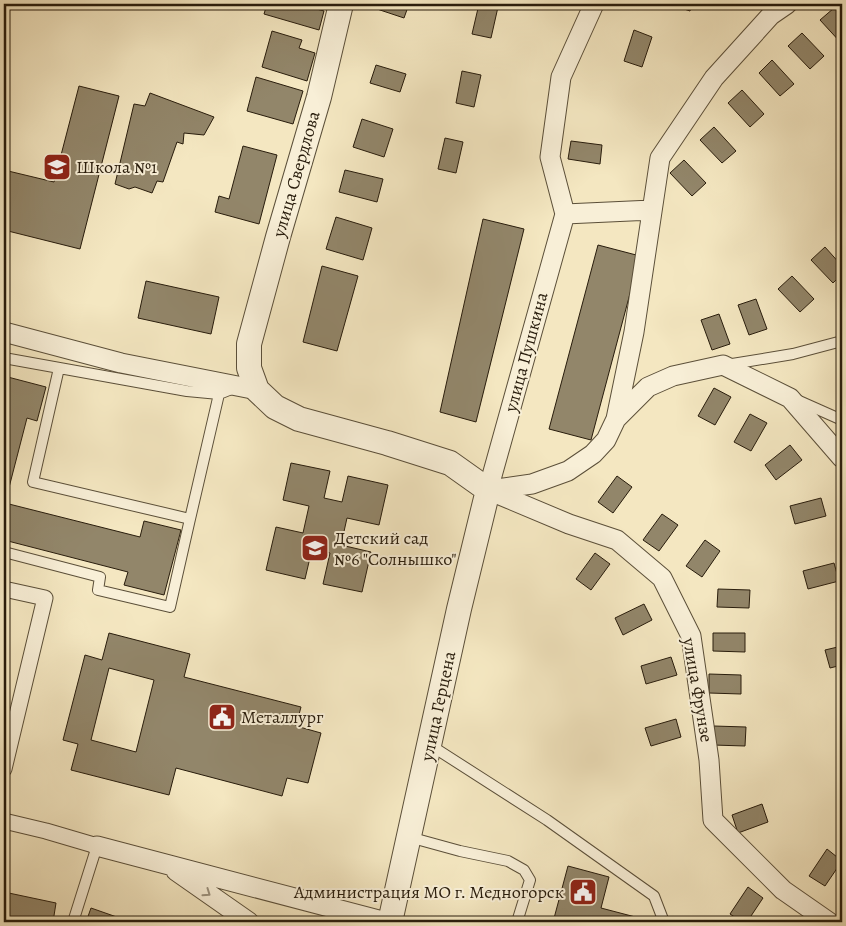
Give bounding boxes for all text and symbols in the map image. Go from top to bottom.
street label: улица Свердлова [266,107,326,241]
school or university icon: Школа №1 [42,152,72,182]
place label: Школа №1 [76,155,157,179]
street label: улица Пушкина [498,289,554,416]
place label: Детский сад №6 "Солнышко" [334,526,457,571]
school or university icon: Детский сад №6 "Солнышко" [300,533,330,563]
street label: улица Фрунзе [677,635,719,744]
street label: улица Герцена [414,648,462,764]
public building icon: Металлург [207,702,237,732]
place label: Металлург [241,705,324,729]
public building icon: Администрация МО г. Медногорск [568,877,598,907]
place label: Администрация МО г. Медногорск [293,880,564,904]
one-way arrow [201,887,211,896]

